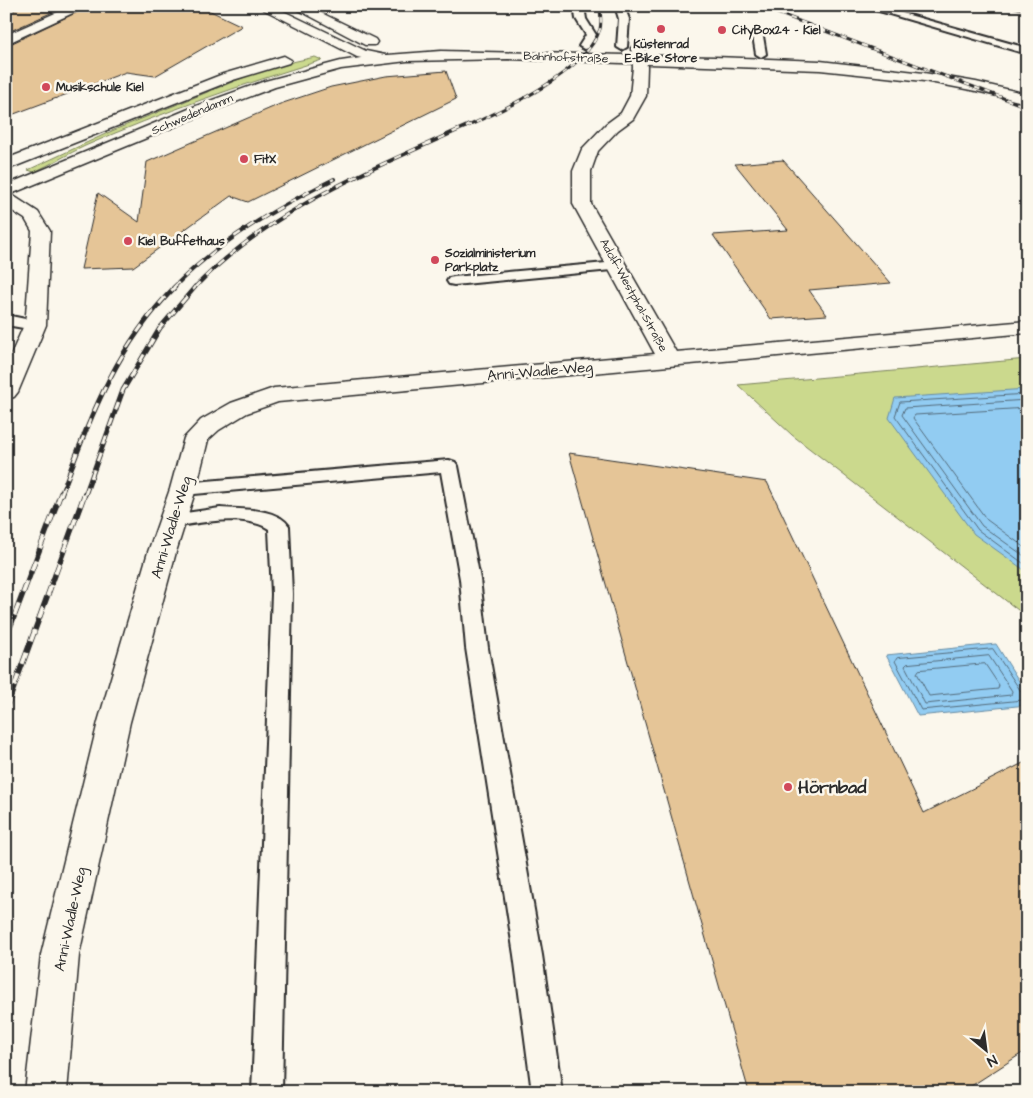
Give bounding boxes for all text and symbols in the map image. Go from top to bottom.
place label: CityBox24 - Kiel [732,22,821,40]
marker: Küstenrad E-Bike Store [655,23,667,35]
marker: CityBox24 - Kiel [716,24,728,36]
place label: Küstenrad E-Bike Store [625,36,698,67]
street label: Bahnhofstraße [523,48,609,67]
place label: Musikschule Kiel [56,79,144,96]
marker: Musikschule Kiel [40,81,52,93]
street label: Schwedendamm [149,89,236,139]
place label: FitX [254,151,277,168]
marker: FitX [238,153,250,165]
place label: Kiel Buffethaus [138,233,225,250]
marker: Kiel Buffethaus [122,235,134,247]
street label: Adolf-Westphal-Straße [595,236,672,355]
place label: Sozialministerium Parkplatz [444,245,536,277]
marker: Sozialministerium Parkplatz [429,254,441,266]
street label: Anni-Wadle-Weg [486,356,594,388]
street label: Anni-Wadle-Weg [146,473,198,581]
place label: Hörnbad [798,775,867,800]
marker: Hörnbad [782,781,794,793]
street label: Anni-Wadle-Weg [49,865,93,973]
north arrow [960,1026,1010,1076]
text: N [983,1050,1001,1071]

